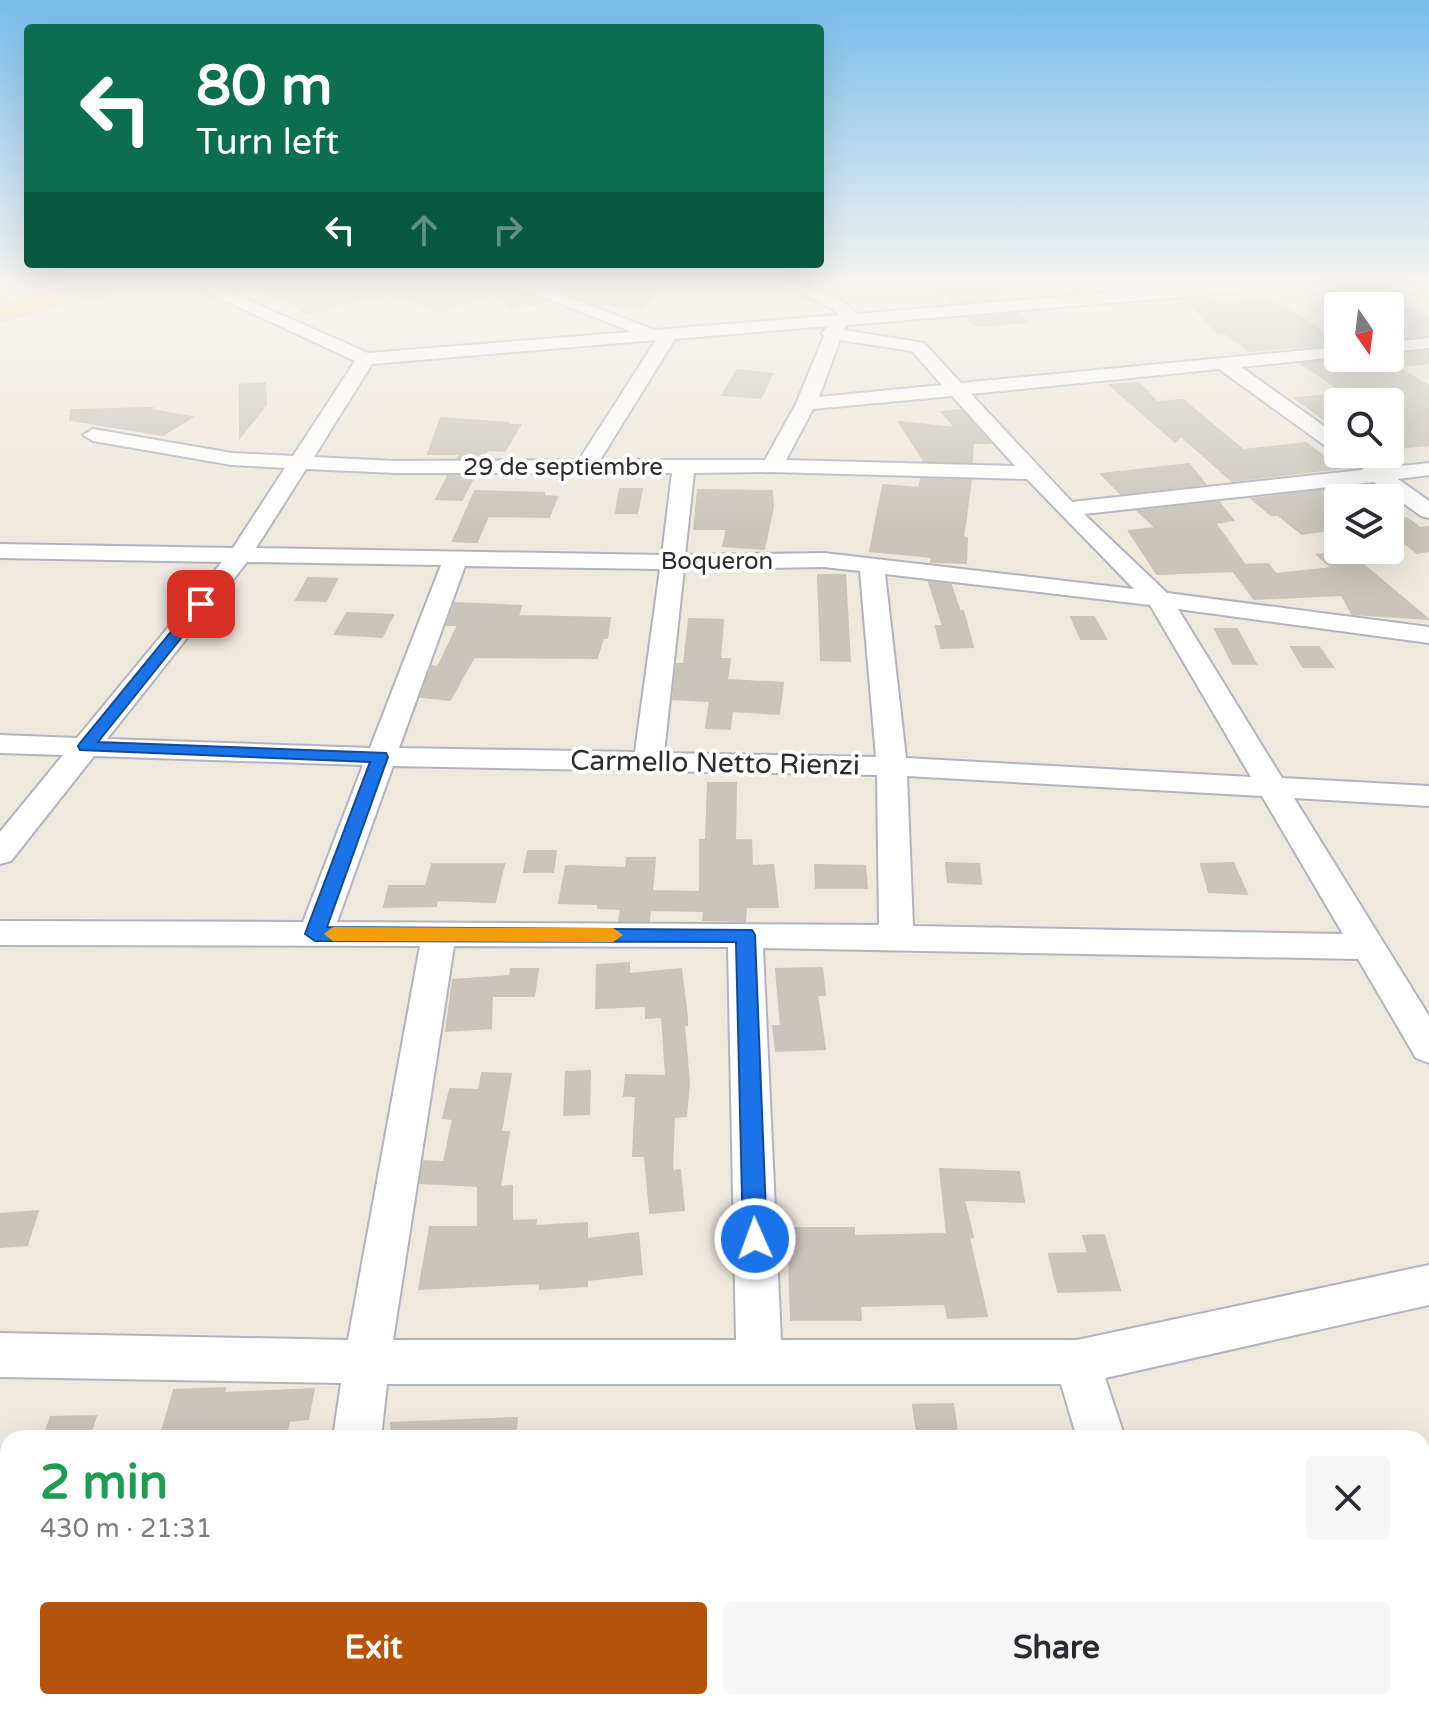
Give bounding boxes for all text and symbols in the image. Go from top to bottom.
text: 80 m [196,53,332,120]
icon: left [64,56,168,160]
text: Turn left [196,121,339,164]
icon: left [318,208,362,252]
icon: ahead [402,208,446,252]
icon: right [486,208,530,252]
north arrow [1324,292,1404,372]
map controls [1324,292,1404,564]
button: search [1324,388,1404,468]
street label: 29 de septiembre [463,453,663,482]
button: layers [1324,484,1404,564]
street label: Boqueron [661,547,773,576]
pin [167,570,235,638]
icon: arrive [179,582,223,626]
street label: Carmello Netto Rienzi [570,743,860,783]
position arrow [713,1197,797,1281]
text: 2 min [40,1454,168,1512]
button: close [1306,1456,1390,1540]
text: 430 m · 21:31 [40,1513,212,1544]
button: Exit [40,1602,707,1694]
button: Share [723,1602,1390,1694]

